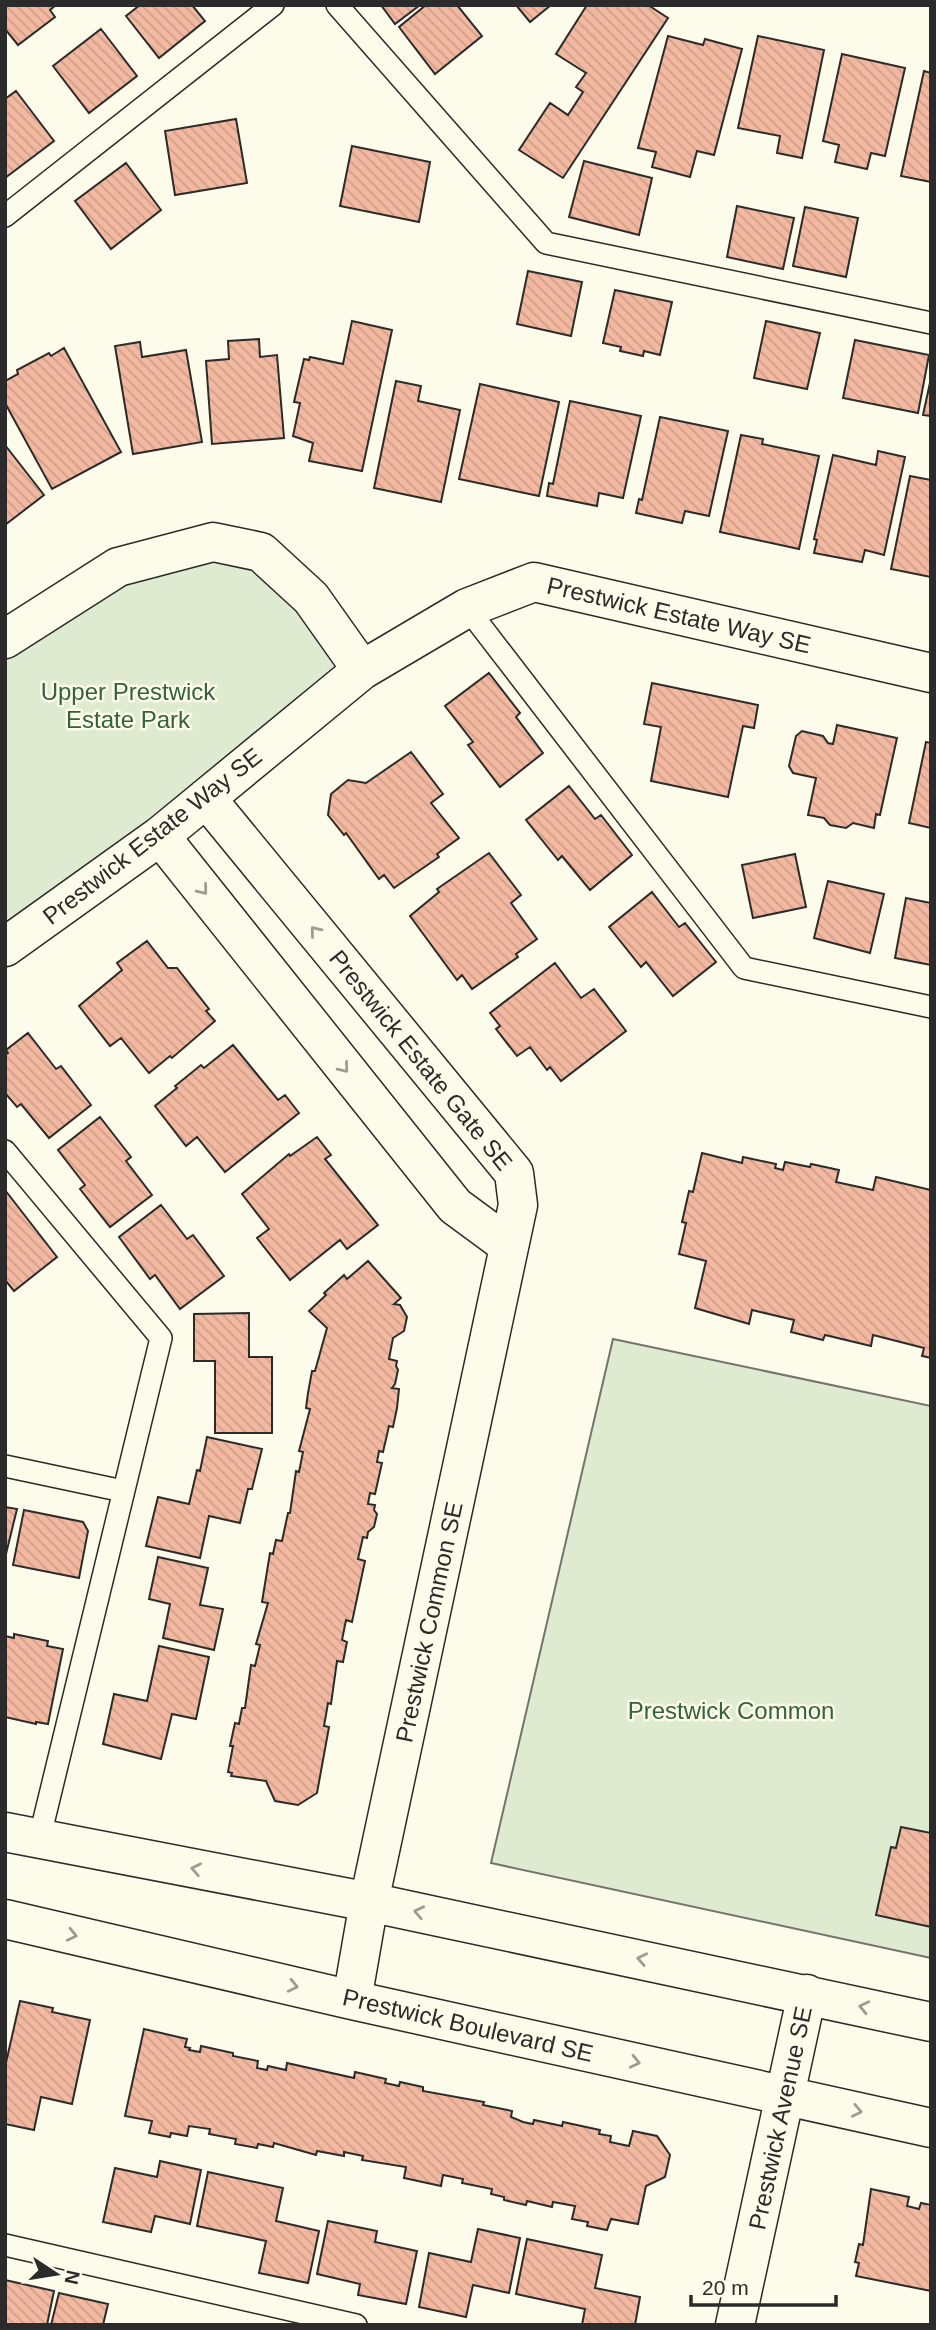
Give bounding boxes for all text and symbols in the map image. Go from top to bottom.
street label: Prestwick Estate Way SE [544,571,814,659]
park label: Upper Prestwick Estate Park [41,678,216,733]
street label: Prestwick Estate Way SE [37,742,267,930]
one-way arrow [194,882,207,894]
one-way arrow [311,927,324,939]
street label: Prestwick Estate Gate SE [324,945,518,1175]
one-way arrow [336,1060,349,1072]
street label: Prestwick Common SE [390,1499,468,1745]
park label: Prestwick Common [628,1697,834,1724]
one-way arrow [190,1862,202,1877]
one-way arrow [413,1906,425,1921]
one-way arrow [66,1926,78,1941]
one-way arrow [636,1953,648,1968]
one-way arrow [287,1978,299,1992]
street label: Prestwick Boulevard SE [340,1983,596,2067]
one-way arrow [858,2001,870,2015]
street label: Prestwick Avenue SE [743,2004,817,2232]
one-way arrow [629,2054,641,2069]
one-way arrow [851,2103,863,2118]
north arrow [21,2239,91,2309]
scale bar [691,2264,836,2308]
text: N [60,2269,84,2286]
text: 20 m [702,2276,749,2299]

